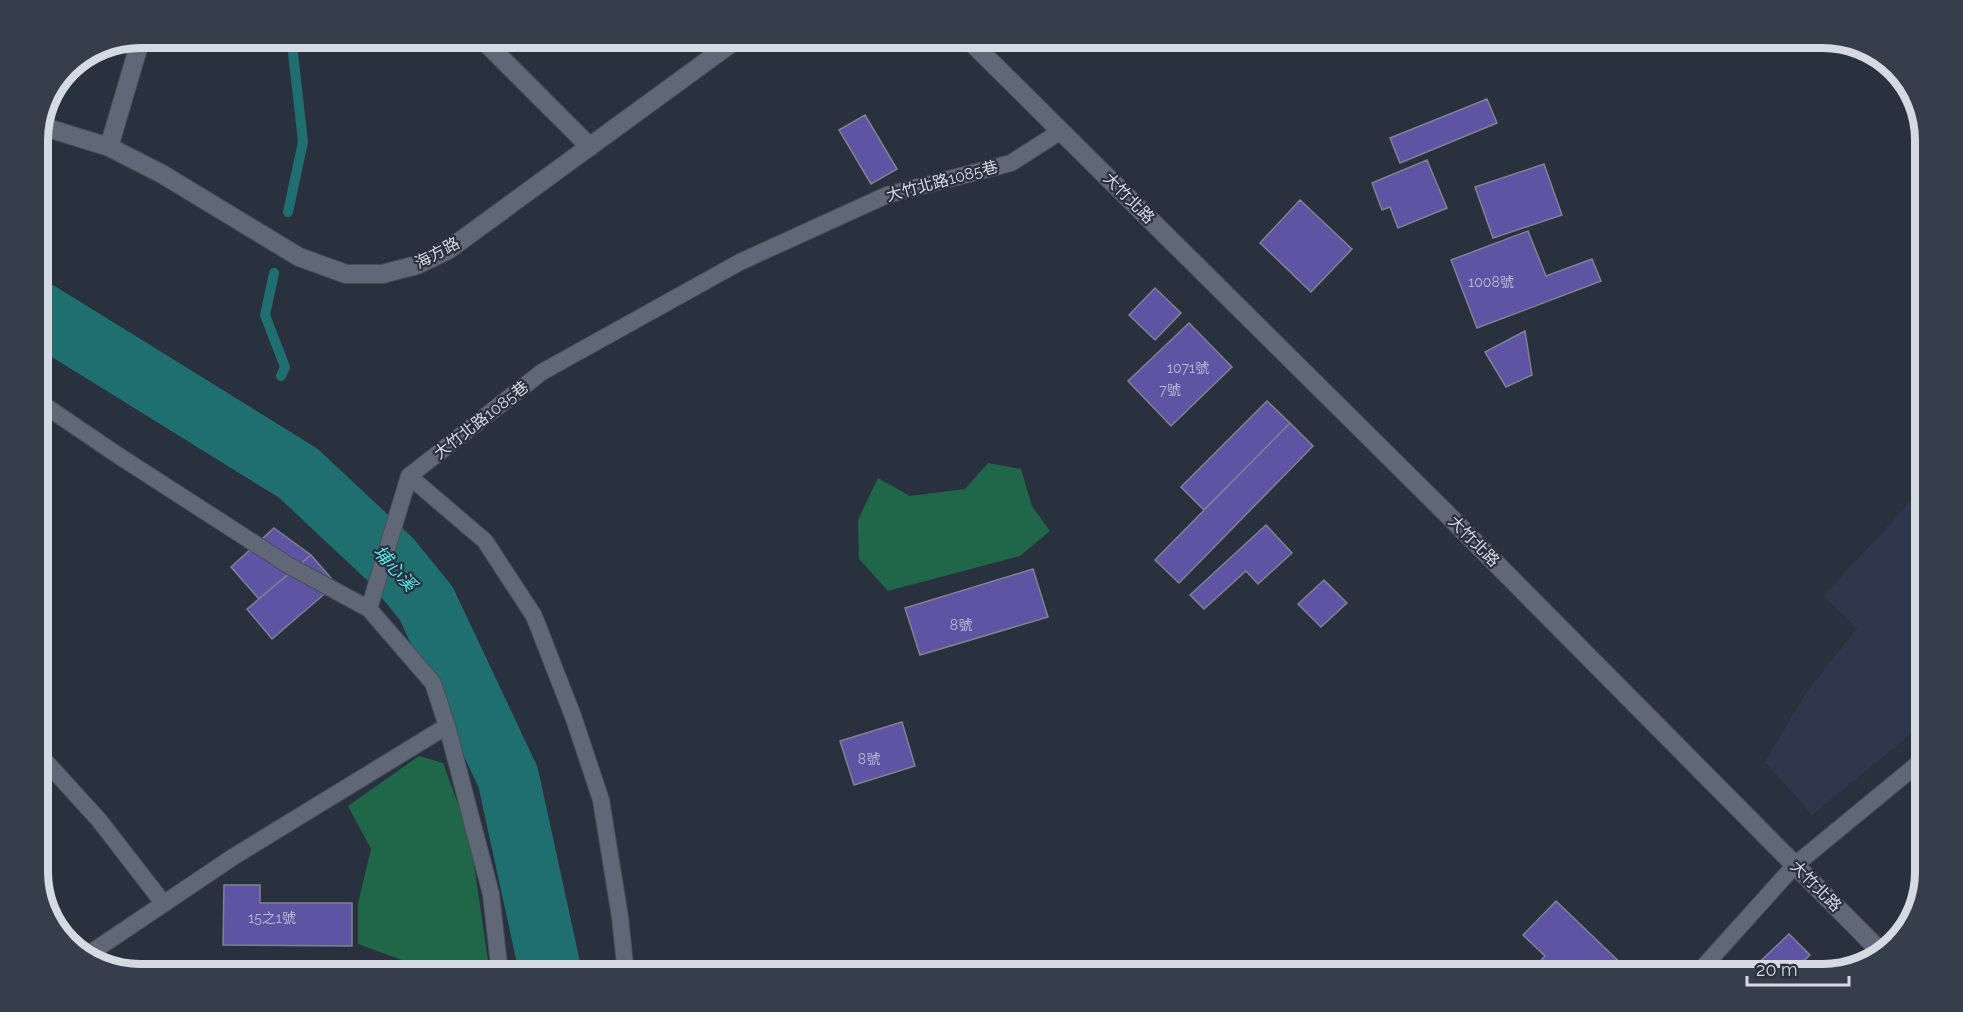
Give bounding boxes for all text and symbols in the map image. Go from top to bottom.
street label: 大竹北路1085巷 [884,157,1000,205]
street label: 大竹北路 [1100,169,1158,227]
street label: 海方路 [411,233,463,273]
house number: 1008號 [1468,274,1514,290]
house number: 1071號 [1167,360,1209,376]
street label: 大竹北路1085巷 [430,377,532,463]
house number: 7號 [1159,382,1181,398]
street label: 大竹北路 [1445,512,1503,570]
water label: 埔心溪 [369,541,423,597]
house number: 8號 [950,617,972,633]
house number: 8號 [858,751,880,767]
street label: 大竹北路 [1787,857,1845,915]
house number: 15之1號 [248,910,296,926]
scale bar [1747,949,1849,987]
text: 20 m [1756,959,1798,980]

